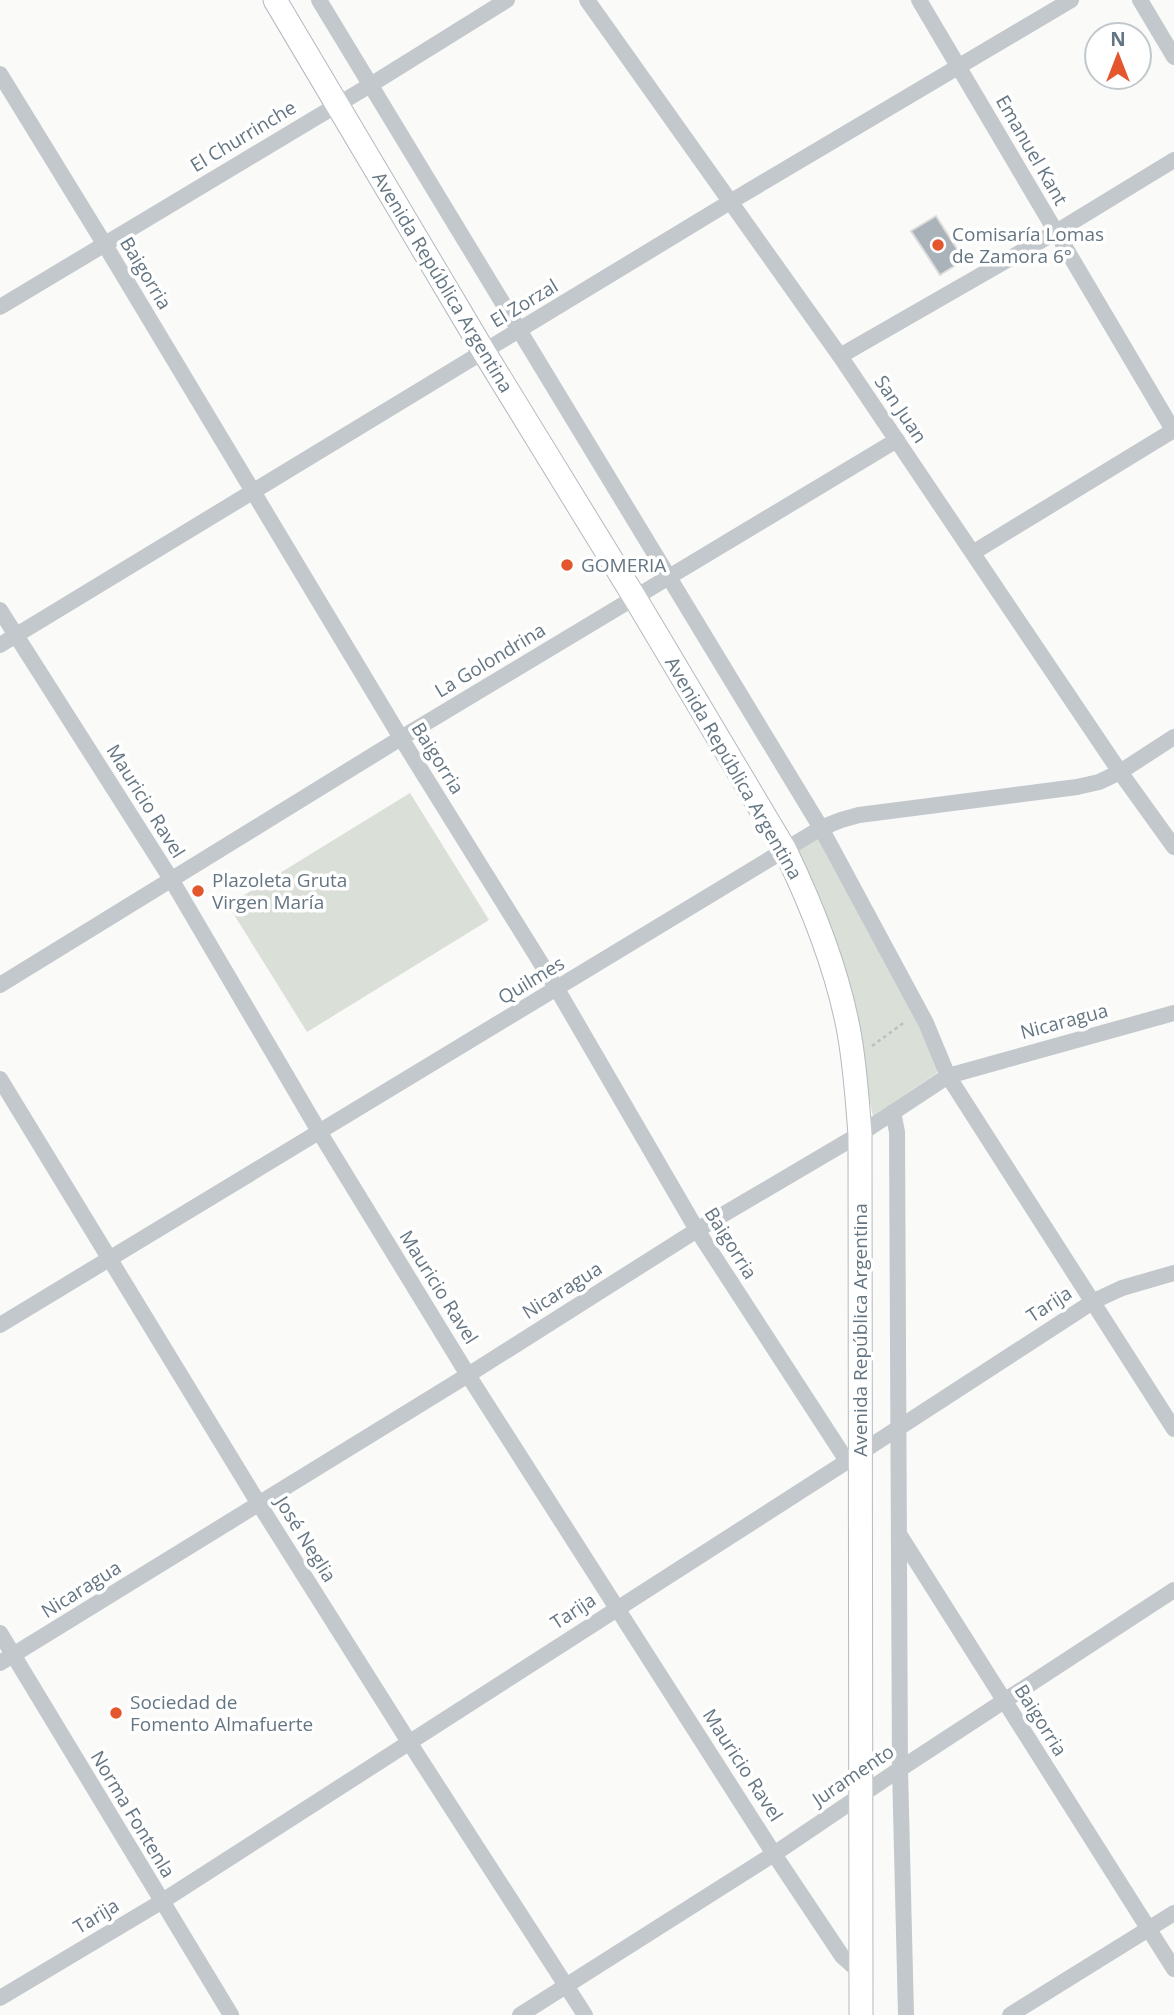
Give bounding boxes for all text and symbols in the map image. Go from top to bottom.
north arrow [1083,21,1153,91]
text: N [1110,26,1126,52]
street label: Emanuel Kant [990,90,1074,210]
street label: El Churrinche [185,94,301,178]
street label: Avenida República Argentina [367,167,519,397]
place label: Comisaría Lomas de Zamora 6° [952,221,1104,269]
street label: Baigorria [114,232,178,314]
marker: Comisaría Lomas de Zamora 6° [930,237,946,253]
street label: El Zorzal [485,273,563,333]
street label: San Juan [869,370,933,448]
place label: GOMERIA [581,552,666,578]
marker: GOMERIA [559,557,575,573]
street label: La Golondrina [430,617,550,703]
street label: Avenida República Argentina [659,652,809,884]
street label: Baigorria [406,717,470,799]
street label: Mauricio Ravel [101,739,191,863]
place label: Plazoleta Gruta Virgen María [212,867,347,915]
marker: Plazoleta Gruta Virgen María [190,883,206,899]
street label: Quilmes [493,950,569,1010]
street label: Nicaragua [1017,997,1111,1045]
street label: Baigorria [699,1202,763,1284]
street label: Avenida República Argentina [847,1203,873,1457]
street label: Mauricio Ravel [394,1225,484,1349]
street label: Nicaragua [517,1255,607,1325]
street label: Tarija [1021,1280,1077,1328]
street label: José Neglia [268,1489,343,1587]
street label: Nicaragua [36,1554,126,1624]
street label: Tarija [545,1587,601,1635]
street label: Baigorria [1009,1679,1073,1761]
place label: Sociedad de Fomento Almafuerte [130,1689,313,1737]
street label: Mauricio Ravel [697,1704,789,1826]
marker: Sociedad de Fomento Almafuerte [108,1705,124,1721]
street label: Juramento [805,1738,899,1813]
street label: Norma Fontenla [85,1746,181,1882]
street label: Tarija [68,1892,124,1940]

